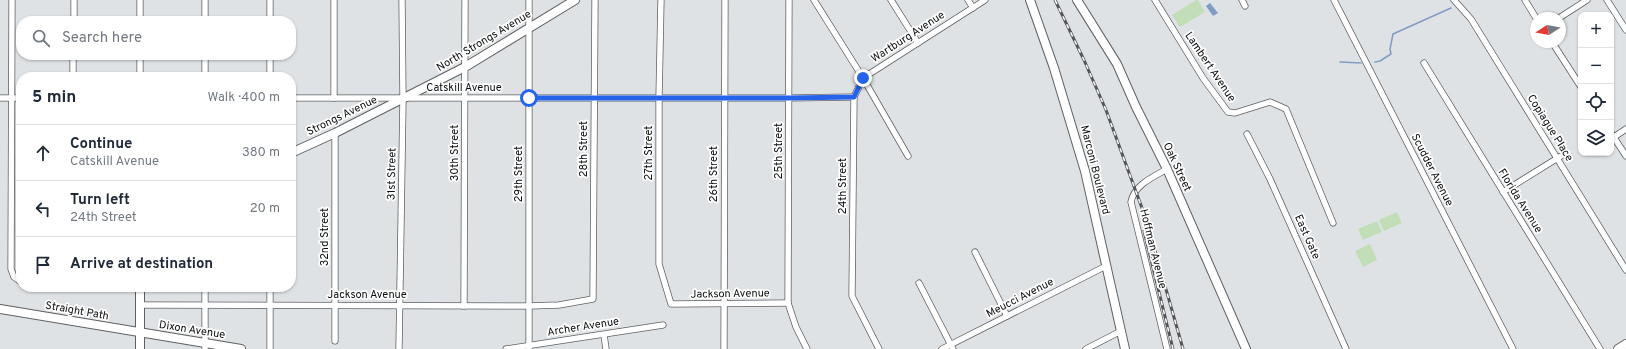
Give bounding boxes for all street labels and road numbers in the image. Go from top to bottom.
street label: North Strongs Avenue [434,7,534,75]
street label: Wartburg Avenue [869,8,947,66]
street label: Lambert Avenue [1181,29,1239,105]
street label: Catskill Avenue [426,81,502,95]
street label: Copiague Place [1524,92,1576,164]
street label: Strongs Avenue [304,93,380,139]
street label: 28th Street [577,121,591,177]
street label: 25th Street [772,123,786,179]
street label: Marconi Boulevard [1077,124,1113,216]
street label: 30th Street [448,125,462,181]
street label: 27th Street [642,125,656,181]
street label: Scudder Avenue [1408,131,1456,209]
street label: Oak Street [1160,140,1194,194]
street label: 29th Street [512,146,526,202]
street label: 26th Street [707,146,721,202]
street label: 31st Street [385,148,399,200]
street label: 24th Street [836,158,850,214]
street label: Florida Avenue [1495,166,1545,236]
street label: 32nd Street [318,208,332,266]
street label: Hoffman Avenue [1136,208,1170,290]
street label: East Gate [1291,213,1323,262]
street label: Meucci Avenue [984,275,1056,321]
street label: Jackson Avenue [690,286,770,302]
street label: Jackson Avenue [327,288,407,302]
street label: Straight Path [44,299,110,323]
street label: Archer Avenue [546,314,620,340]
street label: Dixon Avenue [158,318,226,342]

